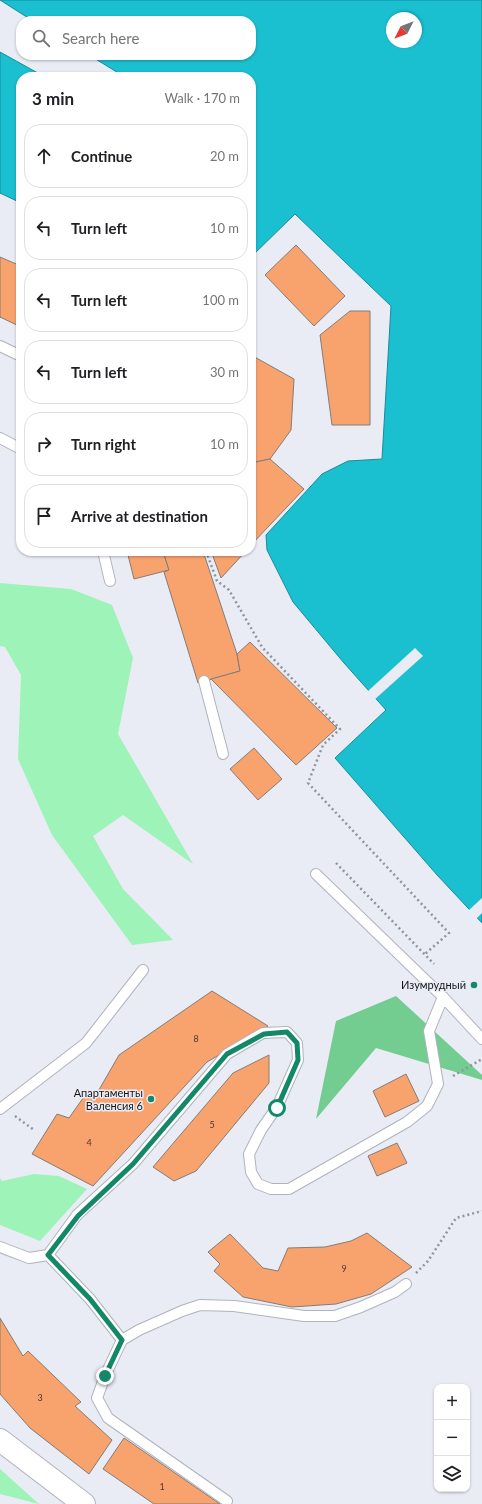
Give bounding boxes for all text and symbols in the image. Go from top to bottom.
north arrow [386,12,422,48]
search box [16,16,256,60]
icon: search [30,27,52,49]
text: Search here [62,29,139,47]
text: 3 min [32,88,74,109]
text: Walk · 170 m [164,90,240,106]
icon: ahead [33,145,55,167]
text: Continue [71,147,132,165]
text: 20 m [210,148,239,164]
icon: left [33,217,55,239]
text: Turn left [71,219,127,237]
text: 10 m [210,220,239,236]
icon: left [33,289,55,311]
text: Turn left [71,291,127,309]
text: 100 m [202,292,239,308]
icon: left [33,361,55,383]
text: Turn left [71,363,127,381]
text: 30 m [210,364,239,380]
icon: right [33,433,55,455]
text: Turn right [71,435,136,453]
text: 10 m [210,436,239,452]
icon: arrive [33,505,55,527]
text: Arrive at destination [71,507,208,525]
place label: Изумрудный [401,978,466,991]
marker: Изумрудный [469,980,479,990]
house number: 8 [193,1033,199,1044]
place label: Апартаменты Валенсия 6 [74,1086,143,1112]
marker: Апартаменты Валенсия 6 [146,1094,156,1104]
route start [268,1099,286,1117]
house number: 5 [209,1119,215,1130]
house number: 4 [86,1137,92,1148]
house number: 9 [341,1263,347,1274]
route end [96,1367,114,1385]
map controls [434,1384,470,1492]
button: + [434,1384,470,1420]
house number: 3 [37,1392,43,1403]
button: − [434,1420,470,1456]
button: layers [434,1456,470,1492]
house number: 1 [159,1481,165,1492]

